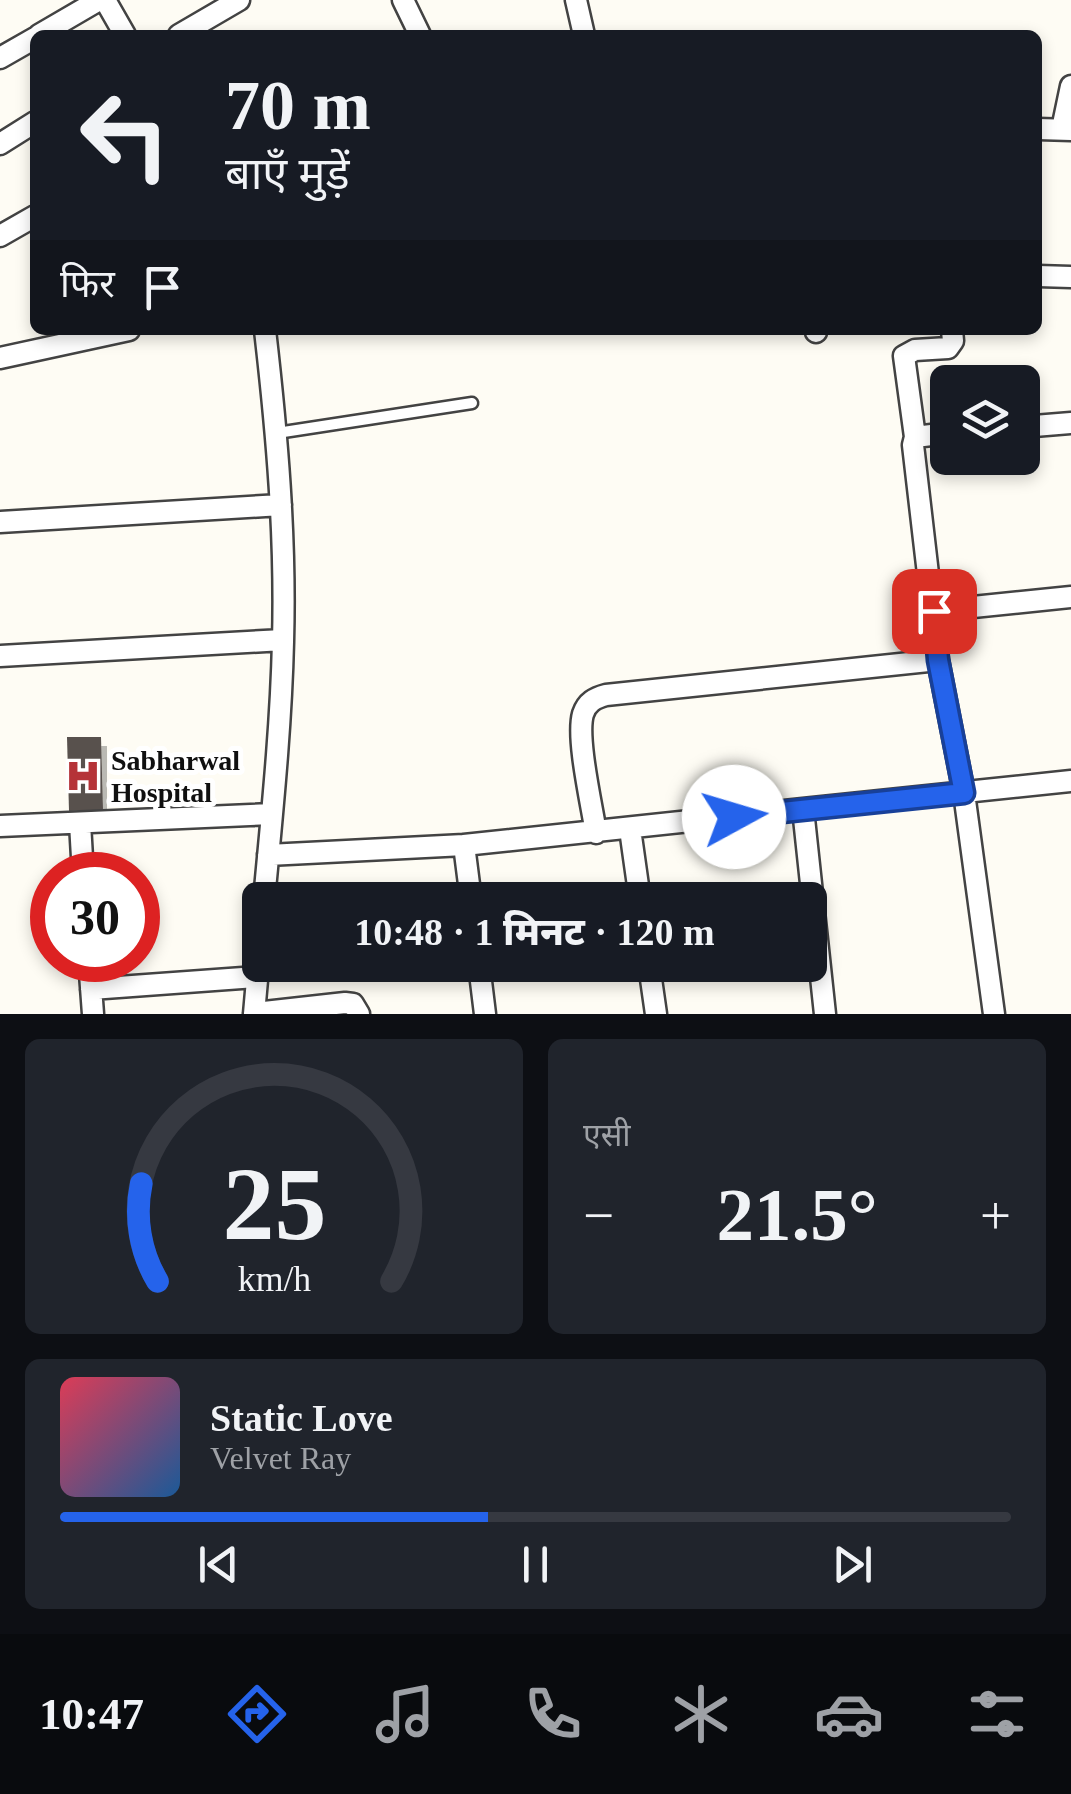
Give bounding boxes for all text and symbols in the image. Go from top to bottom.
text: 70 m [225,67,371,144]
icon: left [60,70,190,200]
text: बाएँ मुड़ें [225,149,349,199]
icon: arrive [135,260,190,315]
text: फिर [60,263,115,305]
map controls [930,365,1040,475]
button: layers [930,365,1040,475]
pin [892,569,977,654]
icon: arrive [907,584,962,639]
place label: Sabharwal Hospital [111,745,240,808]
hospital icon: Sabharwal Hospital [64,757,102,795]
position arrow [682,765,786,869]
speed limit sign: 30 [30,852,160,982]
text: 10:48 · 1 मिनट · 120 m [354,911,715,953]
text: एसी [583,1117,631,1153]
text: 25 [222,1146,326,1261]
text: 21.5° [716,1173,878,1256]
text: − [583,1185,614,1246]
text: + [980,1185,1011,1246]
text: km/h [237,1259,311,1299]
text: Static Love [210,1397,393,1439]
text: Velvet Ray [210,1440,351,1476]
icon: previous [191,1537,246,1592]
icon: pause [508,1537,563,1592]
icon: next [825,1537,880,1592]
icon: directions [222,1679,292,1749]
icon: music [370,1679,440,1749]
icon: phone [518,1679,588,1749]
icon: climate [666,1679,736,1749]
icon: car [814,1679,884,1749]
icon: filters [962,1679,1032,1749]
text: 10:47 [39,1689,144,1739]

